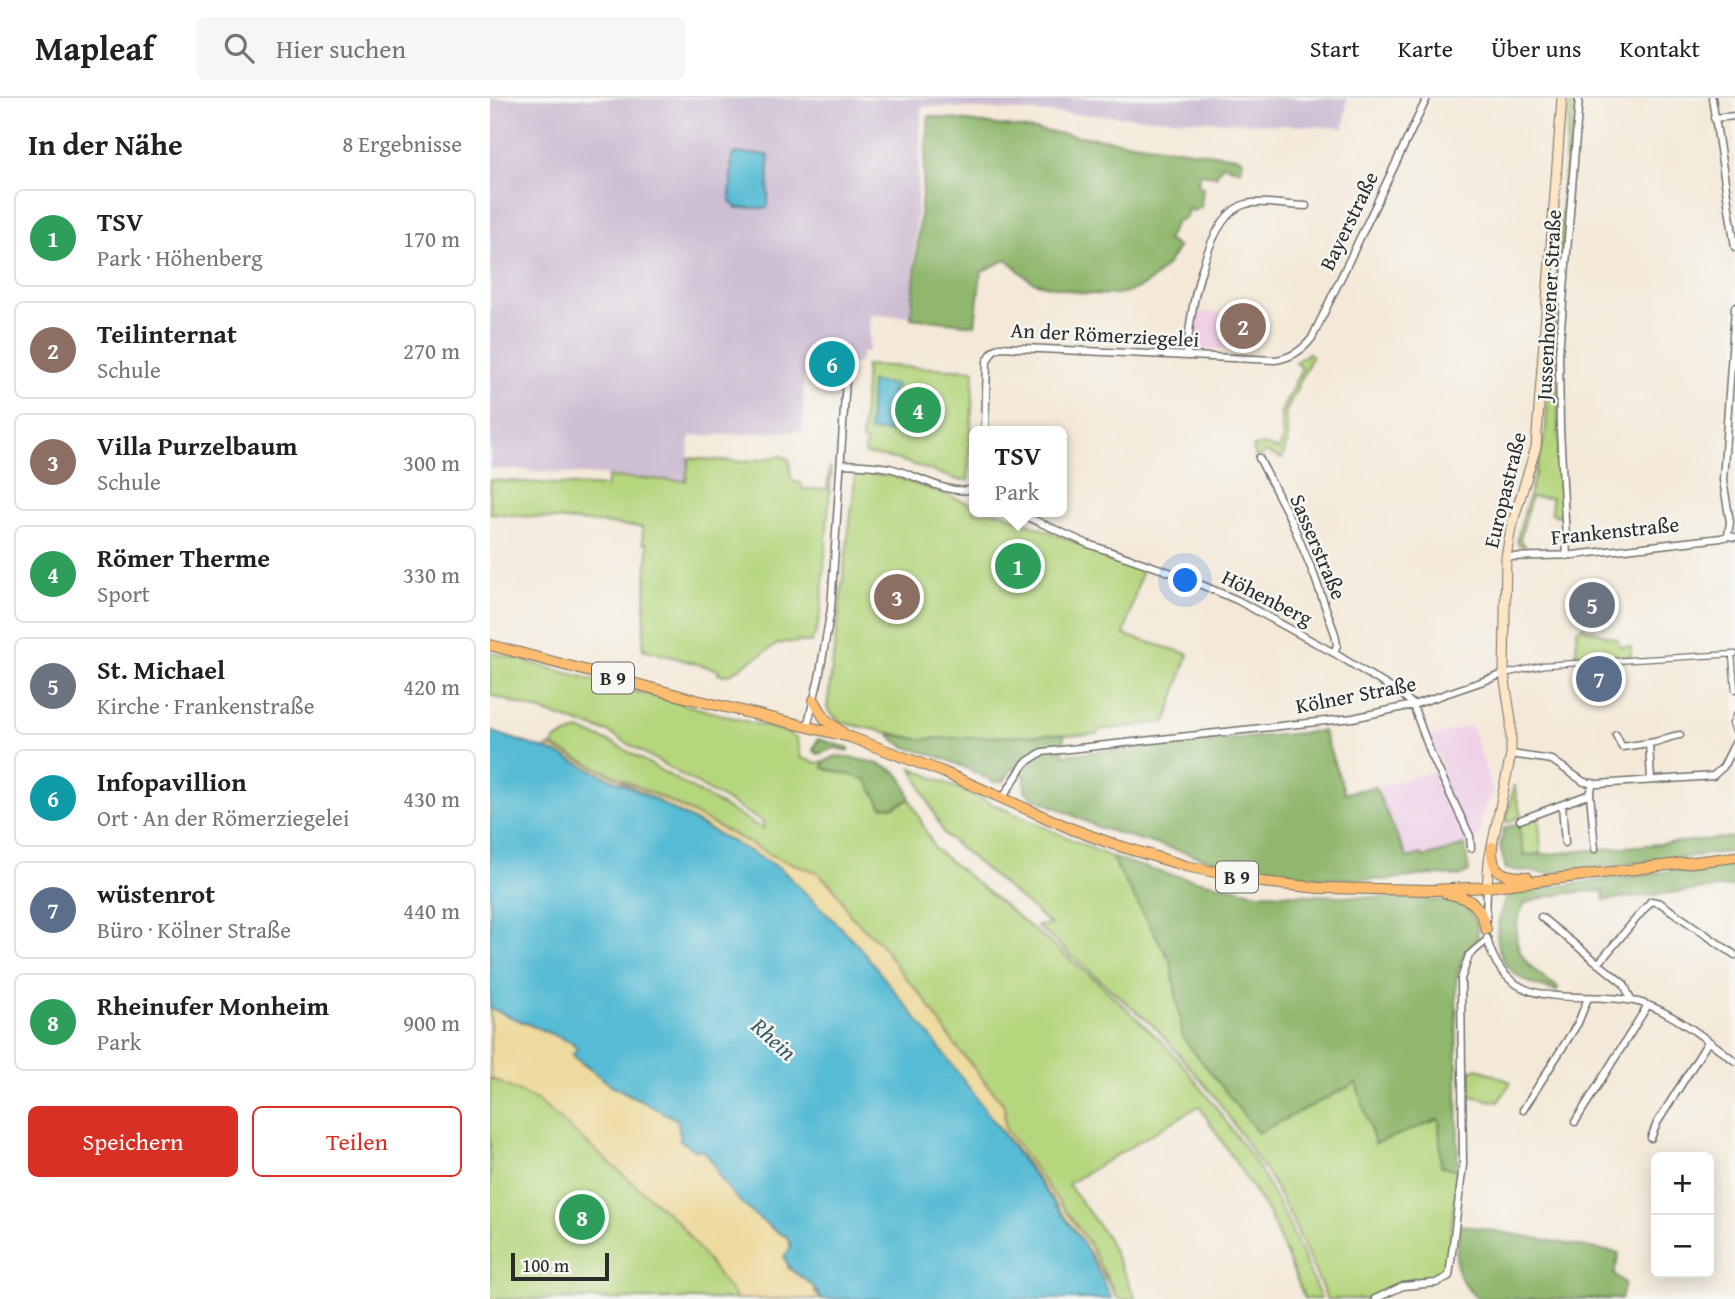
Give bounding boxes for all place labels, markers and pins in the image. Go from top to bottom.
pin: 2 [1220,300,1266,352]
pin: 6 [809,338,855,390]
pin: 4 [895,384,941,436]
pin: 1 [995,540,1041,592]
pin: 3 [874,571,920,623]
pin: 5 [1569,579,1615,631]
pin: 7 [1576,653,1622,705]
pin: 8 [559,1191,605,1243]

